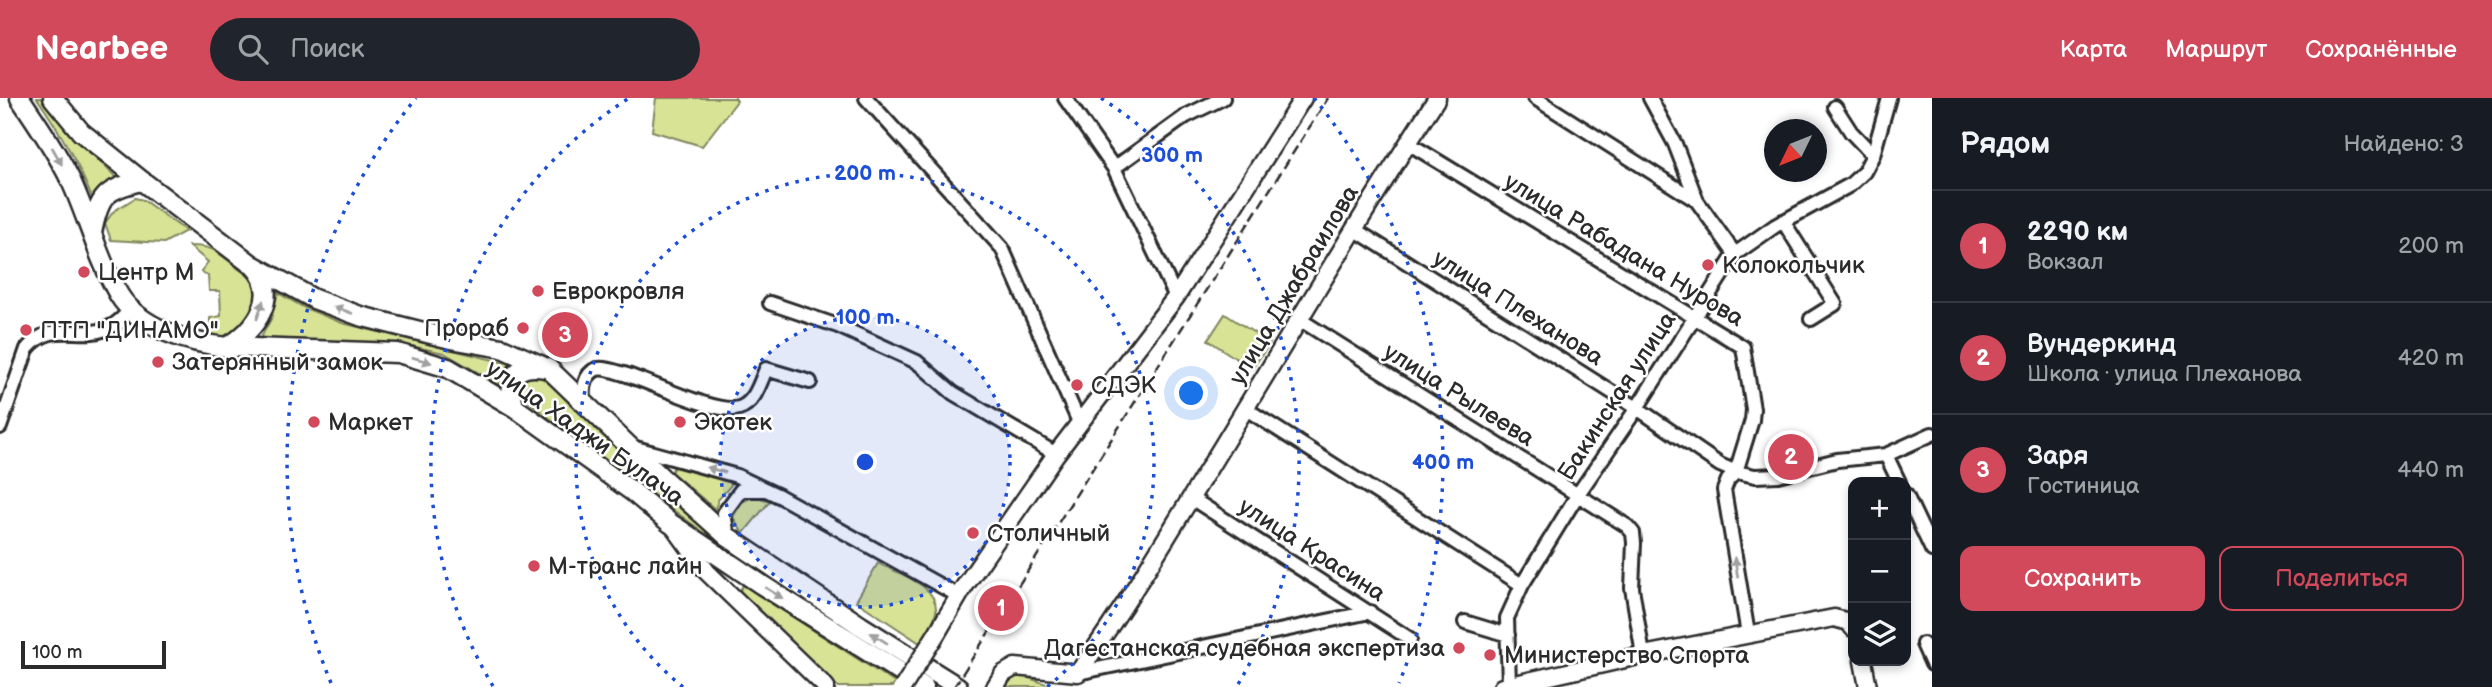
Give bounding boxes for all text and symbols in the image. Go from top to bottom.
search box [210,18,700,81]
text: Nearbee [35,29,168,69]
icon: search [234,30,272,68]
text: Поиск [290,34,364,65]
text: Карта [2060,35,2127,64]
text: Маршрут [2165,35,2267,64]
text: Сохранённые [2305,35,2457,64]
north arrow [1764,119,1827,182]
text: Рядом [1960,126,2050,162]
text: Найдено: 3 [2343,130,2464,158]
text: 300 m [1141,143,1203,168]
one-way arrow [51,146,63,165]
text: 200 m [834,161,896,186]
street label: улица Рабадана Нурова [1499,167,1749,333]
street label: улица Джабраилова [1223,180,1365,390]
text: 2290 км [2027,217,2128,248]
text: 1 [1978,232,1988,260]
text: 200 m [2398,232,2464,260]
street label: улица Плеханова [1427,244,1609,372]
text: Вокзал [2027,248,2104,276]
place label: Колокольчик [1722,251,1865,280]
marker: Колокольчик [1700,257,1716,273]
place label: Центр М [98,258,195,287]
marker: Центр М [76,264,92,280]
place label: Еврокровля [552,277,685,306]
marker: Еврокровля [530,283,546,299]
one-way arrow [256,300,266,321]
one-way arrow [333,304,354,315]
text: 100 m [836,305,894,330]
street label: Бакинская улица [1552,306,1682,486]
pin: 3 [542,309,588,361]
place label: Прораб [424,314,509,343]
place label: ПТП "ДИНАМО" [40,316,219,345]
marker: Прораб [515,320,531,336]
marker: ПТП "ДИНАМО" [18,322,34,338]
text: Вундеркинд [2027,329,2176,360]
street label: улица Рылеева [1378,337,1540,453]
text: 2 [1976,344,1990,372]
text: 420 m [2398,344,2464,372]
place label: Затерянный замок [172,348,383,377]
marker: Затерянный замок [150,354,166,370]
street label: улица Хаджи Булача [480,354,690,512]
one-way arrow [412,356,433,366]
text: Школа · улица Плеханова [2027,360,2302,388]
place label: СДЭК [1091,371,1157,400]
your location [1174,376,1208,410]
marker: СДЭК [1069,377,1085,393]
place label: Маркет [328,408,413,437]
place label: Экотек [694,408,772,437]
marker: Маркет [306,414,322,430]
marker: Экотек [672,414,688,430]
pin: 2 [1768,431,1814,483]
text: Заря [2027,441,2088,472]
centre of rings [853,450,877,474]
text: 400 m [1412,450,1474,475]
text: 3 [1976,456,1990,484]
text: 440 m [2397,456,2464,484]
one-way arrow [705,464,727,475]
text: Гостиница [2027,472,2140,500]
map controls [1848,477,1911,666]
button: + [1848,477,1911,540]
street label: улица Красина [1233,492,1391,608]
place label: Столичный [987,519,1110,548]
marker: Столичный [965,525,981,541]
button: − [1848,540,1911,603]
button: Сохранить [1960,546,2205,611]
button: Поделиться [2219,546,2464,611]
place label: М-транс лайн [548,552,703,581]
one-way arrow [1730,556,1741,578]
marker: М-транс лайн [526,558,542,574]
pin: 1 [978,582,1024,634]
one-way arrow [764,586,783,599]
button: layers [1848,603,1911,666]
one-way arrow [870,631,889,644]
place label: Дагестанская судебная экспертиза [1044,634,1445,663]
scale bar [21,638,166,670]
marker: Дагестанская судебная экспертиза [1451,640,1467,656]
text: 100 m [32,641,83,664]
place label: Министерство Спорта [1504,641,1749,670]
marker: Министерство Спорта [1482,647,1498,663]

